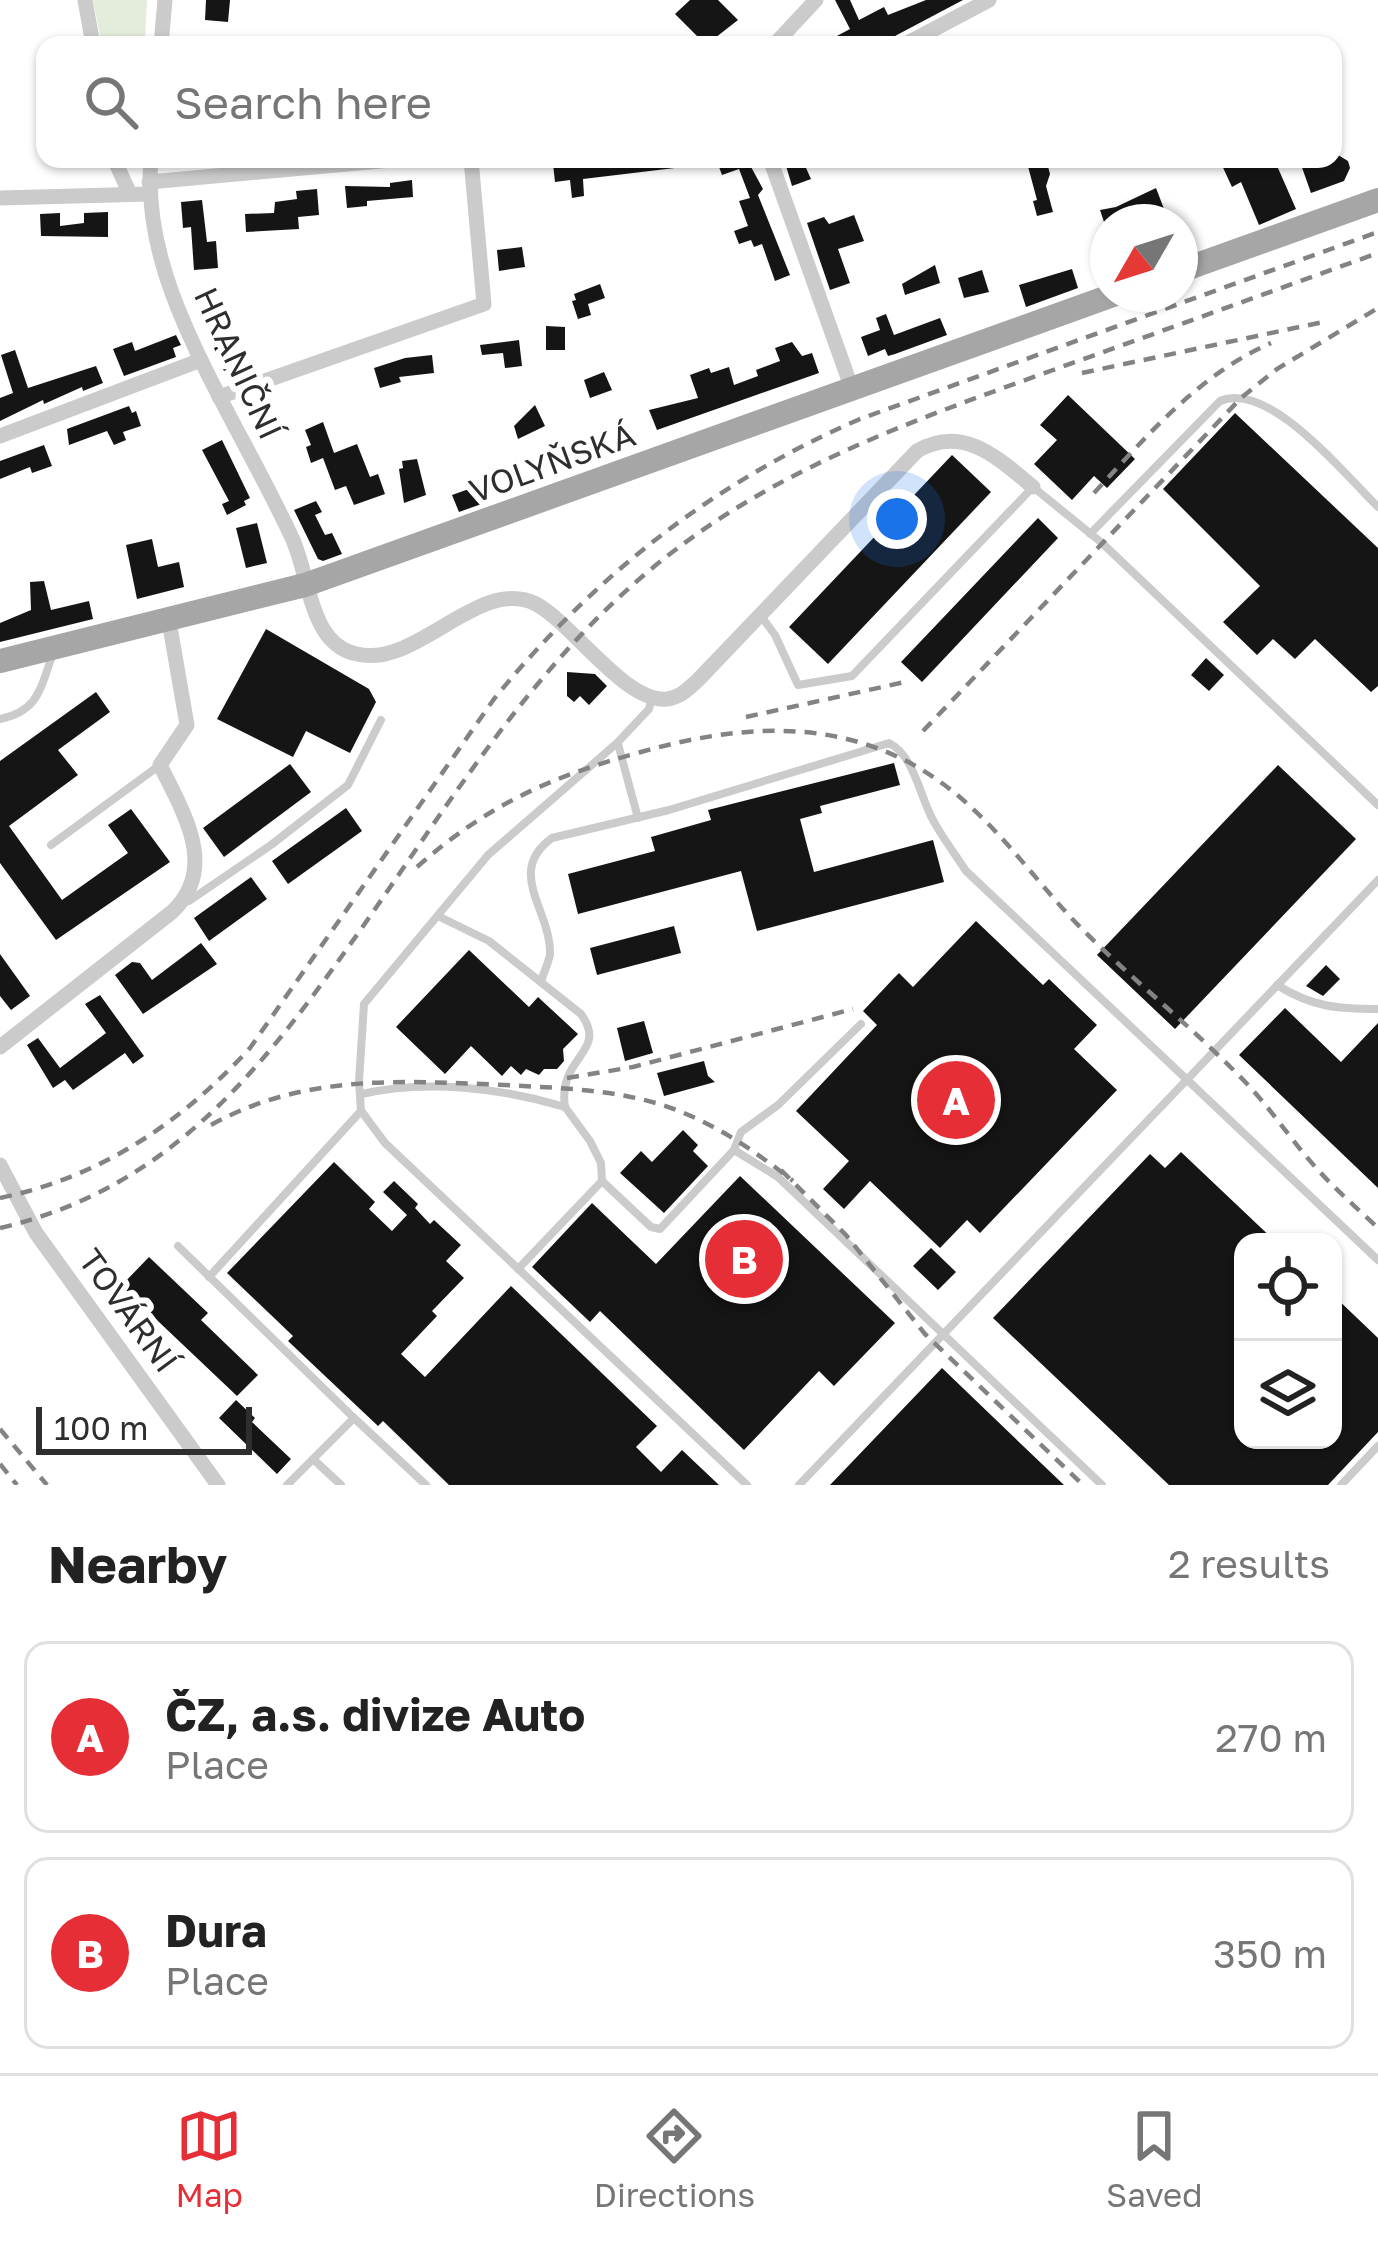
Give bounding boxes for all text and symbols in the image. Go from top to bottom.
search box [36,36,1342,168]
icon: search [78,69,144,135]
text: Search here [174,75,432,129]
north arrow [1090,204,1198,312]
street label: HRANIČNÍ [187,281,292,447]
street label: VOLYŇSKÁ [464,414,640,510]
your location [867,489,927,549]
pin: A [917,1055,995,1145]
pin: B [705,1214,783,1304]
map controls [1234,1233,1342,1449]
button: locate [1234,1233,1342,1341]
street label: TOVÁRNÍ [71,1241,188,1381]
button: layers [1234,1341,1342,1449]
scale bar [36,1401,252,1454]
text: 100 m [54,1408,148,1447]
text: Nearby [48,1533,227,1594]
text: 2 results [1168,1540,1330,1587]
text: ČZ, a.s. divize Auto [165,1687,585,1741]
text: A [76,1714,104,1761]
text: 270 m [1215,1714,1327,1761]
text: Place [165,1741,269,1788]
text: Dura [165,1903,267,1957]
text: B [76,1930,104,1977]
text: 350 m [1213,1930,1327,1977]
text: Place [165,1957,269,2004]
tab: Map [176,2103,243,2214]
tab: Directions [594,2103,755,2214]
tab: Saved [1106,2103,1202,2214]

